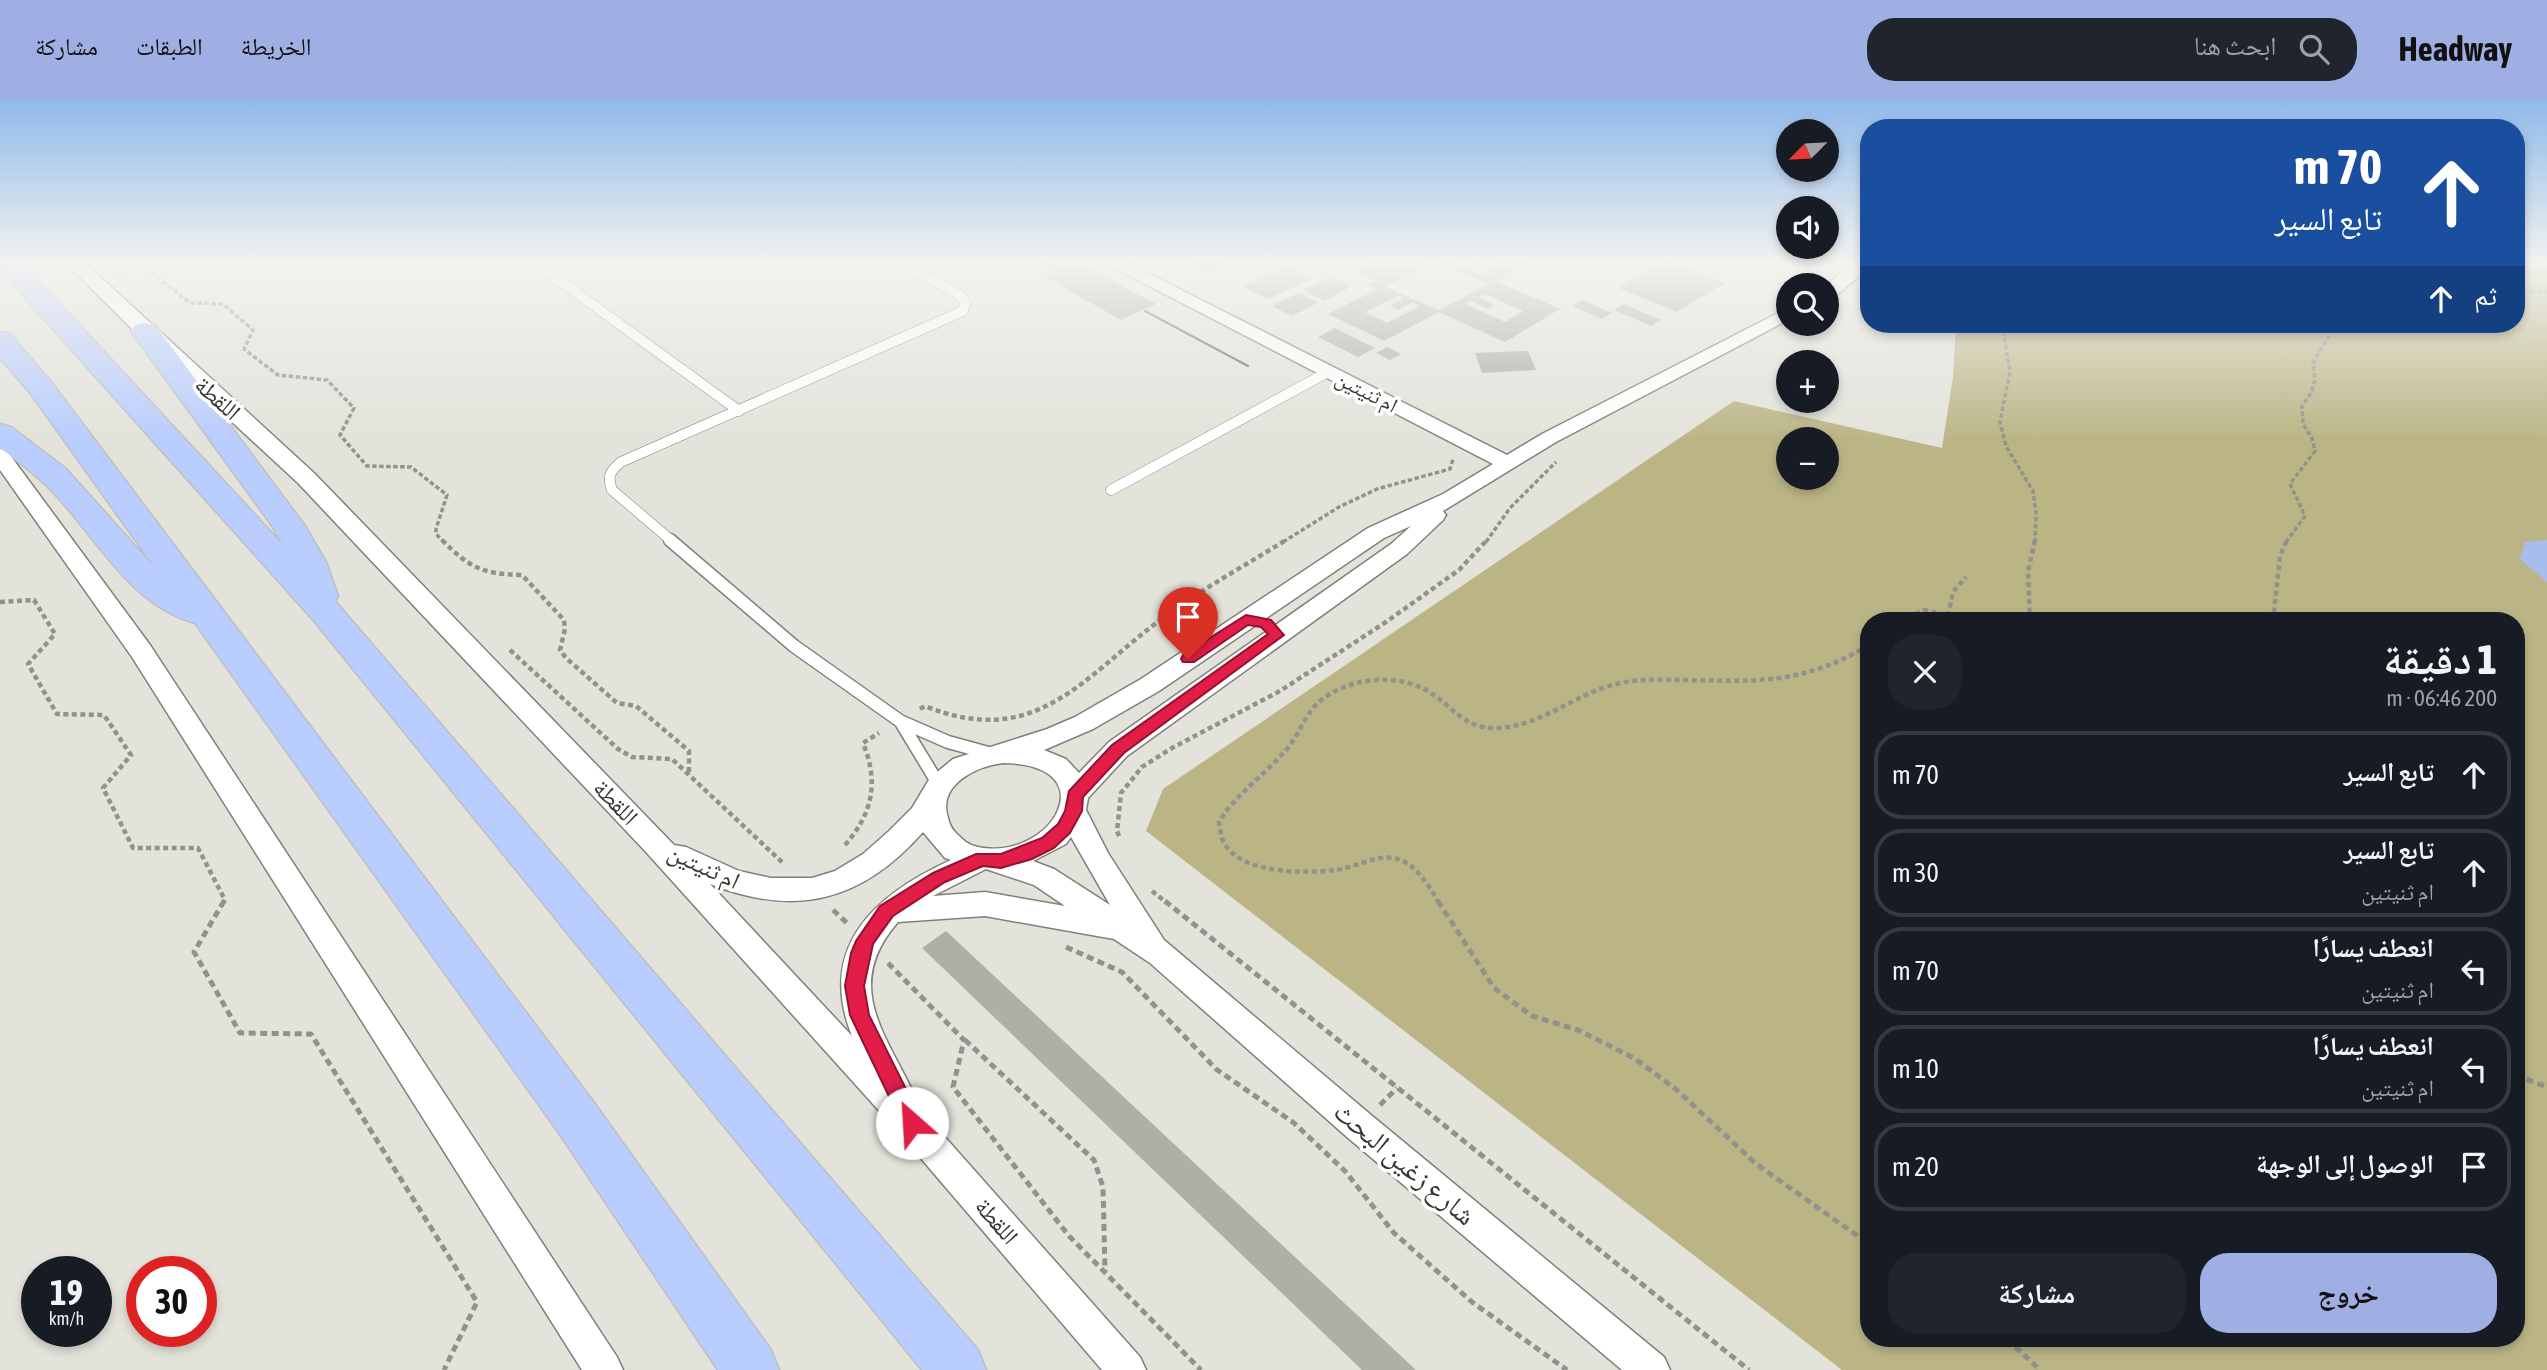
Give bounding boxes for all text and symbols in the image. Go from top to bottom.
search box [1867,18,2357,81]
icon: search [2295,30,2333,68]
text: Headway [2399,30,2512,68]
text: ابحث هنا [2194,31,2277,61]
text: مشاركة [35,33,98,60]
text: الطبقات [136,33,203,60]
text: الخريطة [241,33,311,60]
north arrow [1776,119,1839,182]
map controls [1776,119,1839,490]
text: 70 m [2294,138,2382,194]
icon: ahead [2406,147,2497,238]
button: sound [1776,196,1839,259]
text: تابع السير [2274,200,2382,237]
button: search [1776,273,1839,336]
icon: ahead [2422,280,2460,318]
text: ثم [2474,281,2497,311]
button: + [1776,350,1839,413]
street label: ام ثنيتين [1331,365,1402,419]
street label: اللقطة [190,371,246,425]
button: − [1776,427,1839,490]
pin [1158,587,1218,659]
icon: arrive [1169,598,1207,636]
button: close [1888,635,1962,709]
text: 1 دقيقة [2383,635,2497,683]
text: 200 m · 06:46 [2386,685,2497,711]
icon: ahead [2455,756,2493,794]
text: تابع السير [2344,757,2434,787]
text: 70 m [1892,760,1939,790]
street label: اللقطة [588,774,644,830]
text: تابع السير [2344,835,2434,865]
street label: ام ثنيتين [663,838,744,897]
icon: ahead [2455,854,2493,892]
text: 30 m [1892,858,1939,888]
text: ام ثنيتين [2361,879,2434,905]
text: انعطف يسارًا [2313,933,2434,963]
icon: left [2455,952,2493,990]
text: 70 m [1892,956,1939,986]
text: ام ثنيتين [2361,977,2434,1003]
text: انعطف يسارًا [2313,1031,2434,1061]
icon: left [2455,1050,2493,1088]
text: 10 m [1892,1054,1939,1084]
text: ام ثنيتين [2361,1075,2434,1101]
position arrow [875,1086,949,1160]
street label: شارع زغين البحث [1327,1095,1482,1233]
icon: arrive [2455,1148,2493,1186]
text: الوصول إلى الوجهة [2256,1149,2434,1179]
text: 20 m [1892,1152,1939,1182]
street label: اللقطة [970,1193,1024,1249]
button: مشاركة [1888,1253,2186,1333]
button: خروج [2200,1253,2497,1333]
speed limit sign: 30 [126,1256,217,1347]
text: 19 [50,1272,83,1312]
text: km/h [49,1308,84,1329]

